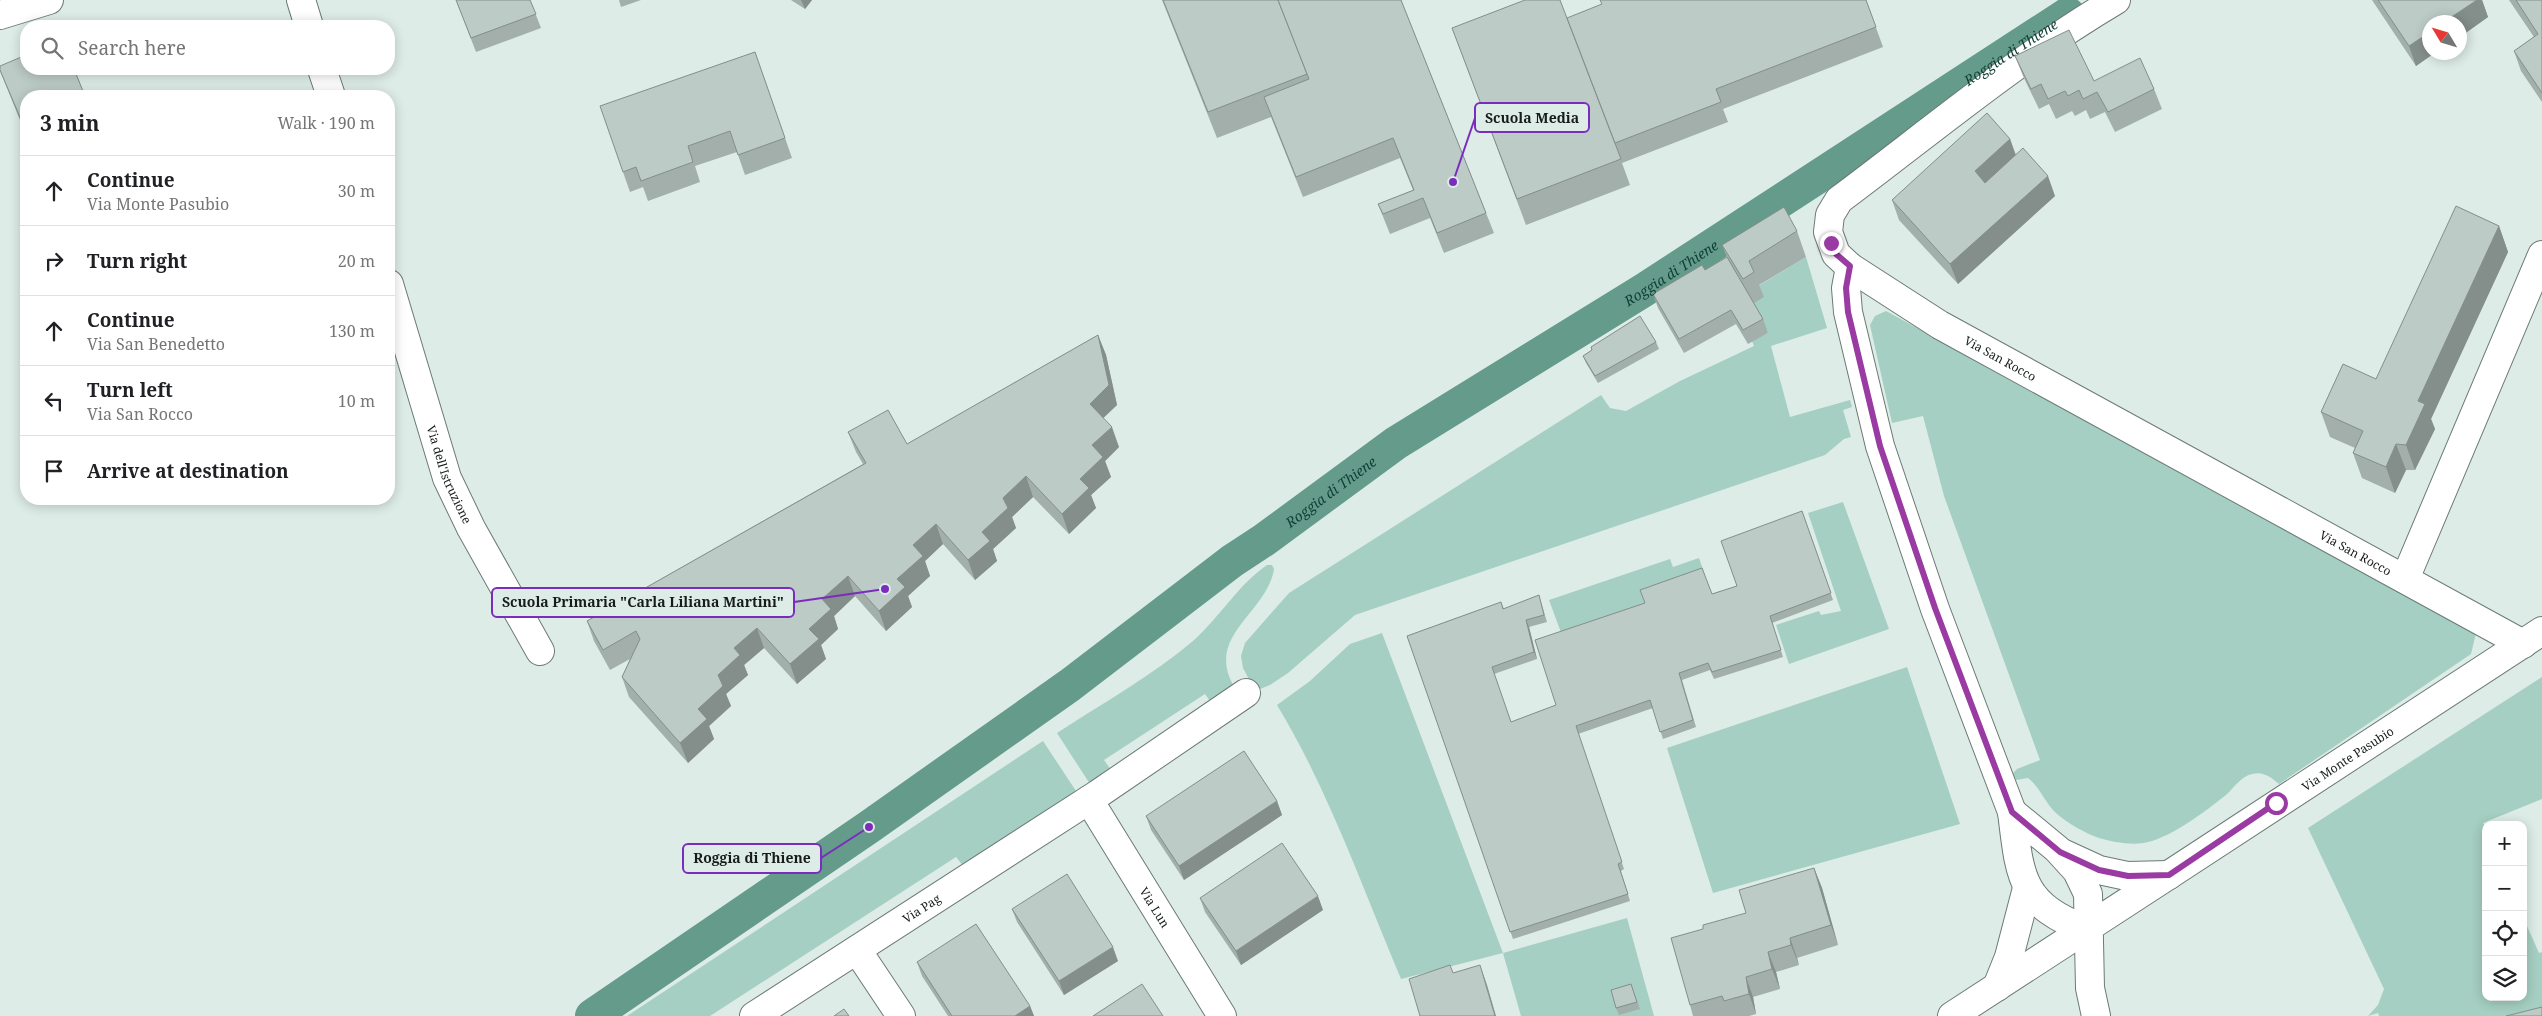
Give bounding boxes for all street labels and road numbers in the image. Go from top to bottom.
street label: Via San Rocco [1961,332,2040,385]
street label: Via dell'Istruzione [423,423,476,526]
street label: Via San Rocco [2317,526,2395,579]
street label: Via Monte Pasubio [2298,722,2397,795]
street label: Via Lun [1136,884,1174,931]
street label: Via Pag [899,889,944,927]

